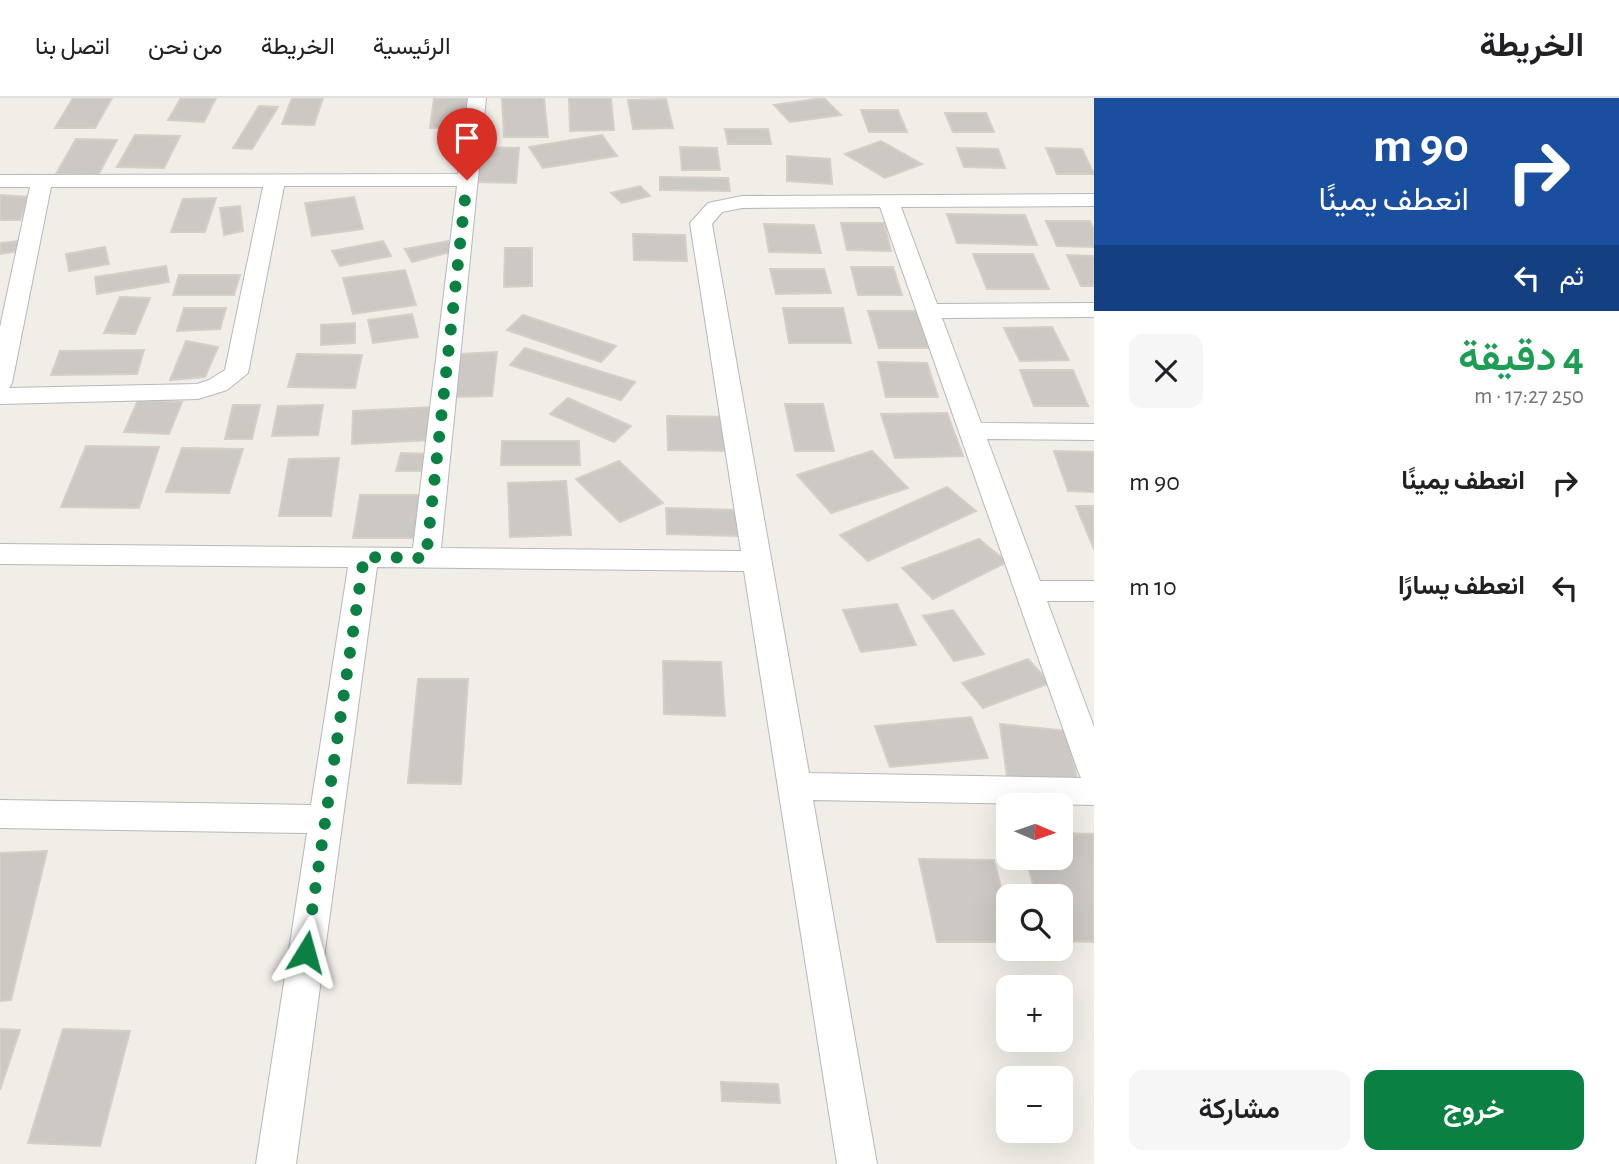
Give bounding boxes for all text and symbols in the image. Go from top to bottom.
text: الخريطة [1480,30,1584,63]
text: اتصل بنا [35,35,110,59]
text: من نحن [148,35,223,59]
text: الخريطة [261,35,335,59]
text: الرئيسية [373,35,450,59]
pin [437,108,497,180]
icon: arrive [448,119,486,157]
text: 90 m [1373,122,1469,171]
icon: right [1493,126,1584,217]
text: انعطف يمينًا [1318,184,1469,216]
icon: left [1508,259,1546,297]
text: ثم [1560,264,1584,290]
button: close [1129,334,1203,408]
text: 4 دقيقة [1458,336,1584,378]
text: 250 m · 17:27 [1474,385,1584,408]
icon: right [1546,464,1584,502]
text: انعطف يمينًا [1401,468,1525,494]
text: 90 m [1129,469,1180,495]
icon: left [1546,569,1584,607]
text: انعطف يسارًا [1398,573,1525,599]
text: 10 m [1129,574,1177,600]
north arrow [996,793,1073,870]
map controls [996,793,1073,1143]
button: search [996,884,1073,961]
position arrow [269,915,343,989]
button: + [996,975,1073,1052]
button: − [996,1066,1073,1143]
button: مشاركة [1129,1070,1350,1150]
button: خروج [1364,1070,1584,1150]

